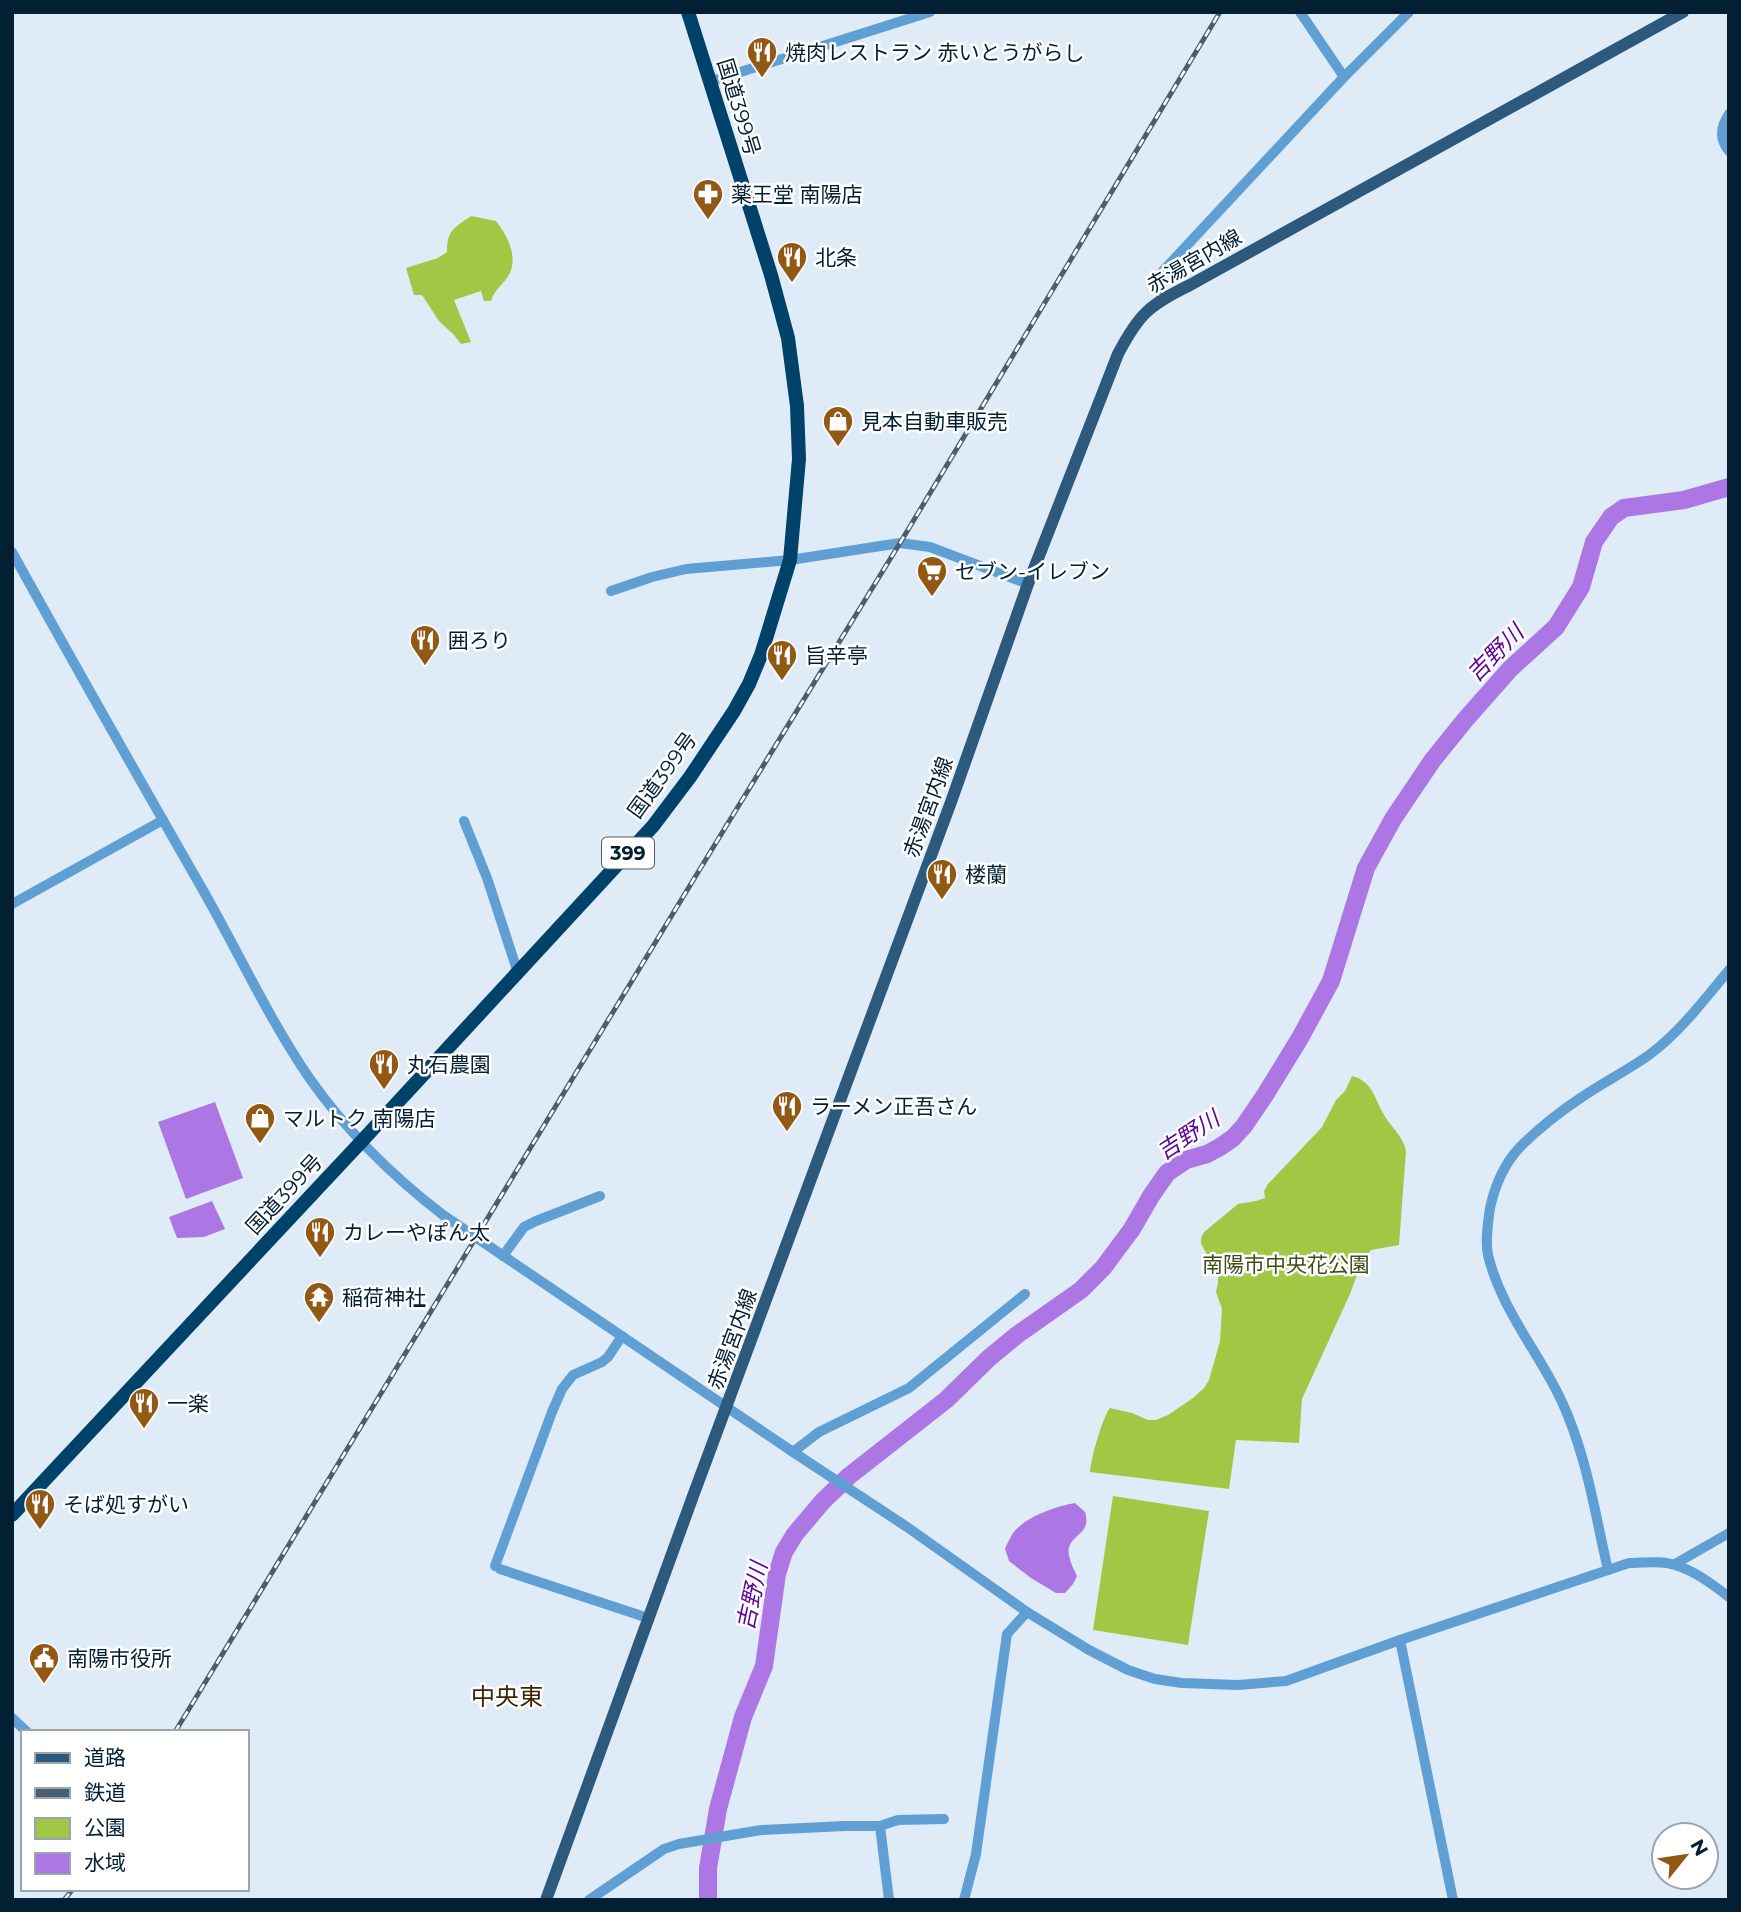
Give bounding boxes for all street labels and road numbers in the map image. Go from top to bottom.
street label: 国道399号 [712,55,766,159]
street label: 赤湯宮内線 [1142,224,1246,298]
street label: 国道399号 [622,727,702,823]
street label: 赤湯宮内線 [898,753,958,861]
road number: 399 [602,838,654,868]
street label: 国道399号 [241,1149,327,1239]
street label: 赤湯宮内線 [702,1285,762,1393]

